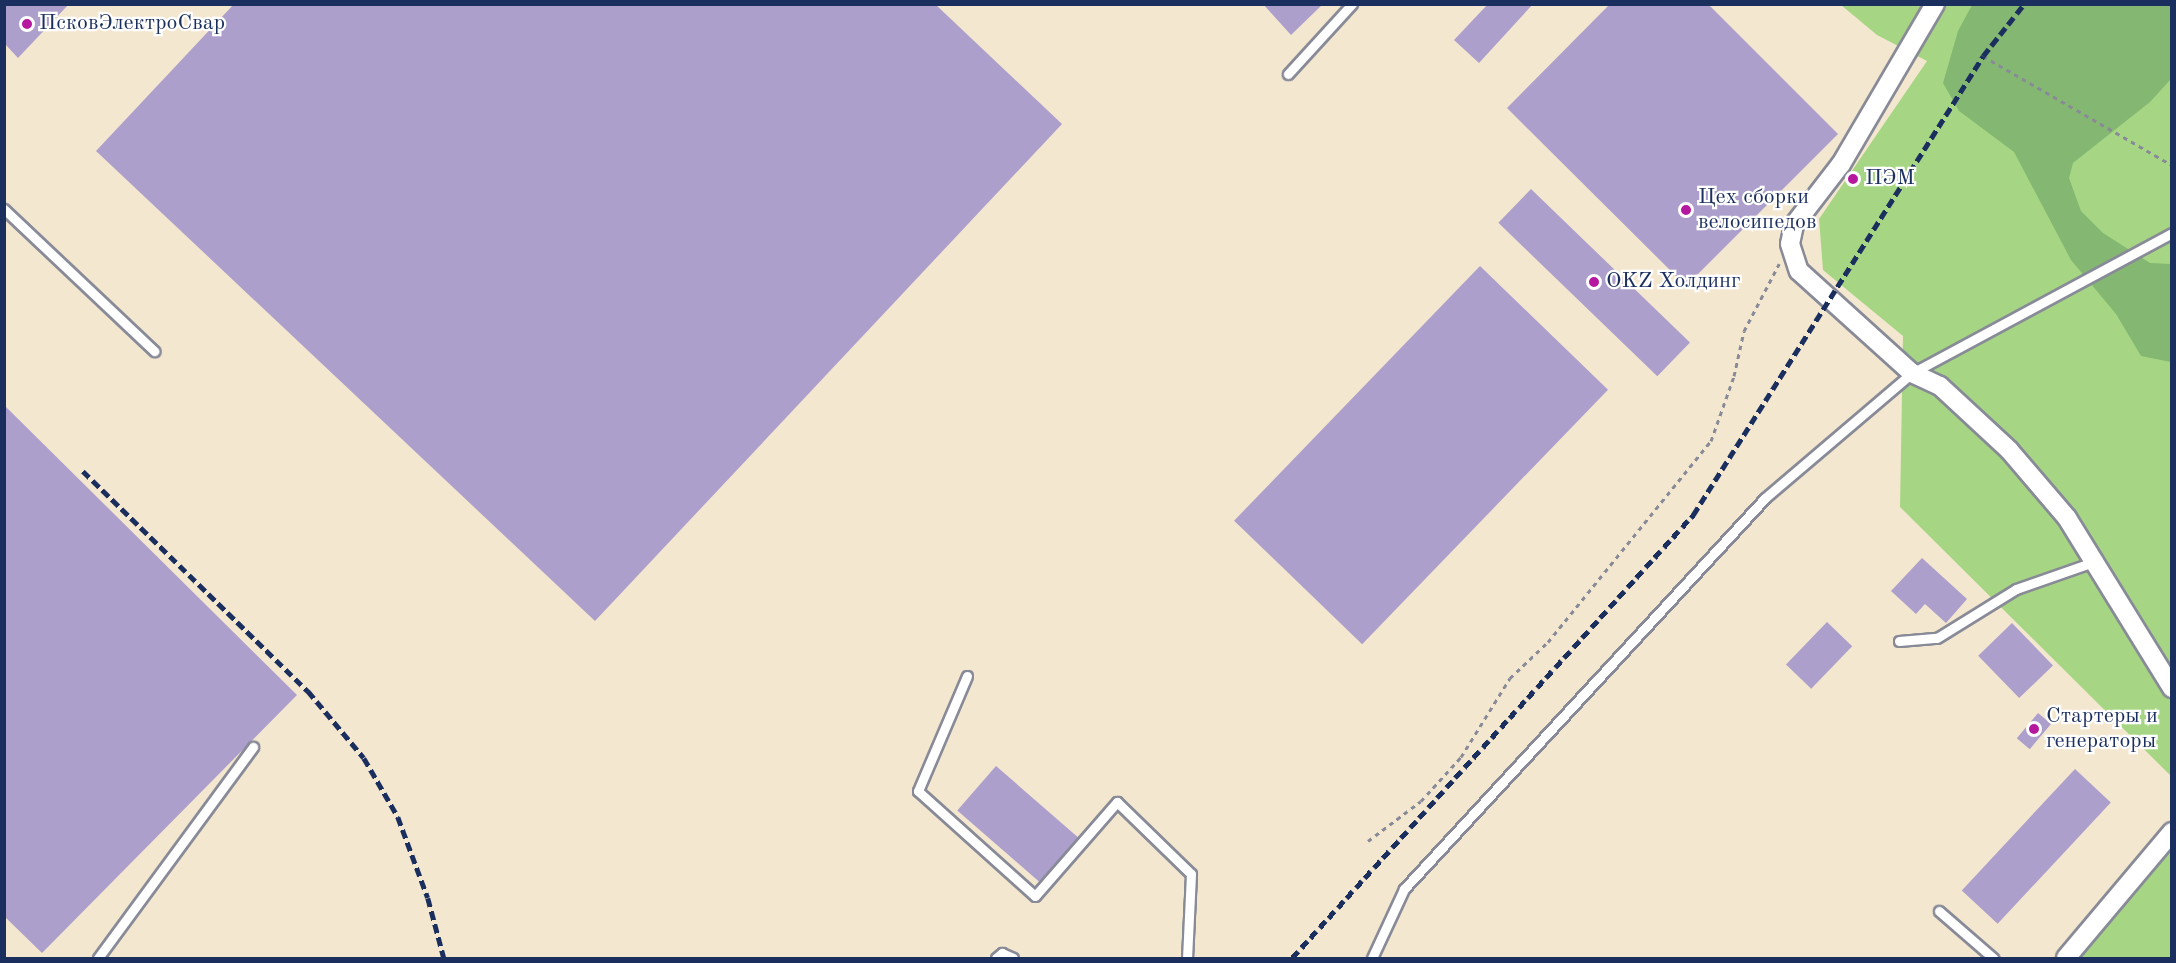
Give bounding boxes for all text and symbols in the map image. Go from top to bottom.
place label: ПсковЭлектроСвар [39,11,225,37]
marker: ПсковЭлектроСвар [20,17,34,31]
place label: ПЭМ [1865,166,1915,192]
marker: ПЭМ [1846,172,1860,186]
place label: Цех сборки велосипедов [1698,184,1817,236]
marker: Цех сборки велосипедов [1679,203,1693,217]
place label: OKZ Холдинг [1606,269,1741,295]
marker: OKZ Холдинг [1587,275,1601,289]
place label: Стартеры и генераторы [2046,703,2158,754]
marker: Стартеры и генераторы [2027,722,2041,736]

